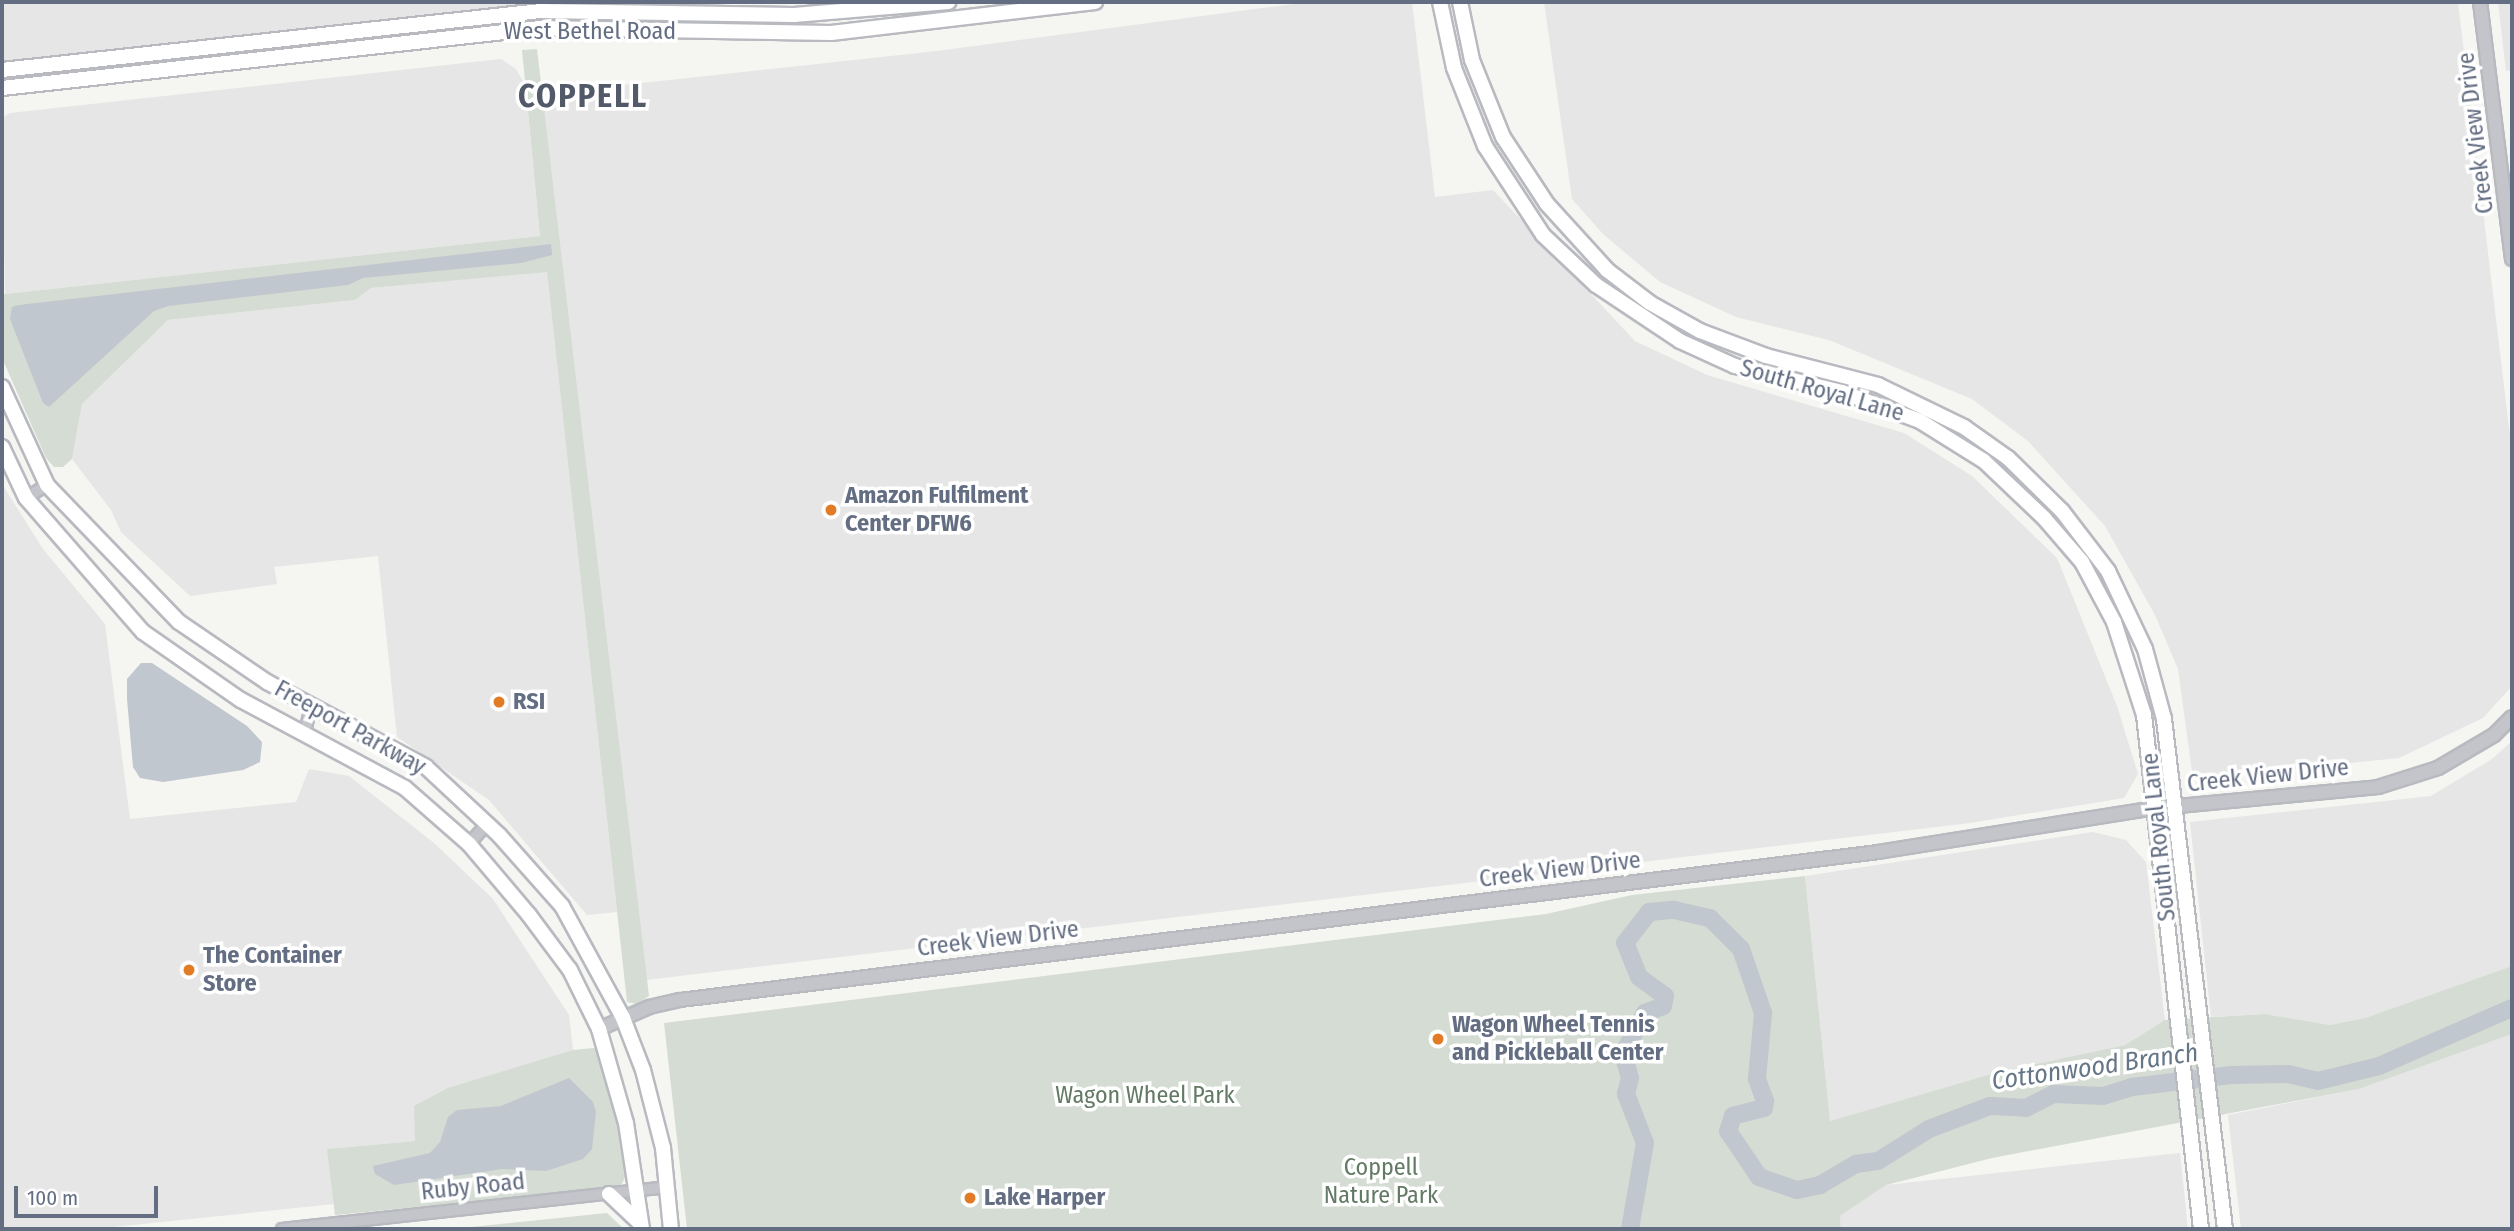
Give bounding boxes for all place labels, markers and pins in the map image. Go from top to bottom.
place label: Amazon Fulfilment Center DFW6 [845,482,1028,538]
marker: Amazon Fulfilment Center DFW6 [823,502,839,518]
place label: RSI [513,688,545,716]
marker: RSI [491,694,507,710]
place label: The Container Store [203,942,342,998]
marker: The Container Store [181,962,197,978]
place label: Wagon Wheel Tennis and Pickleball Center [1452,1011,1664,1067]
marker: Wagon Wheel Tennis and Pickleball Center [1430,1031,1446,1047]
place label: Lake Harper [984,1184,1105,1212]
marker: Lake Harper [962,1190,978,1206]

